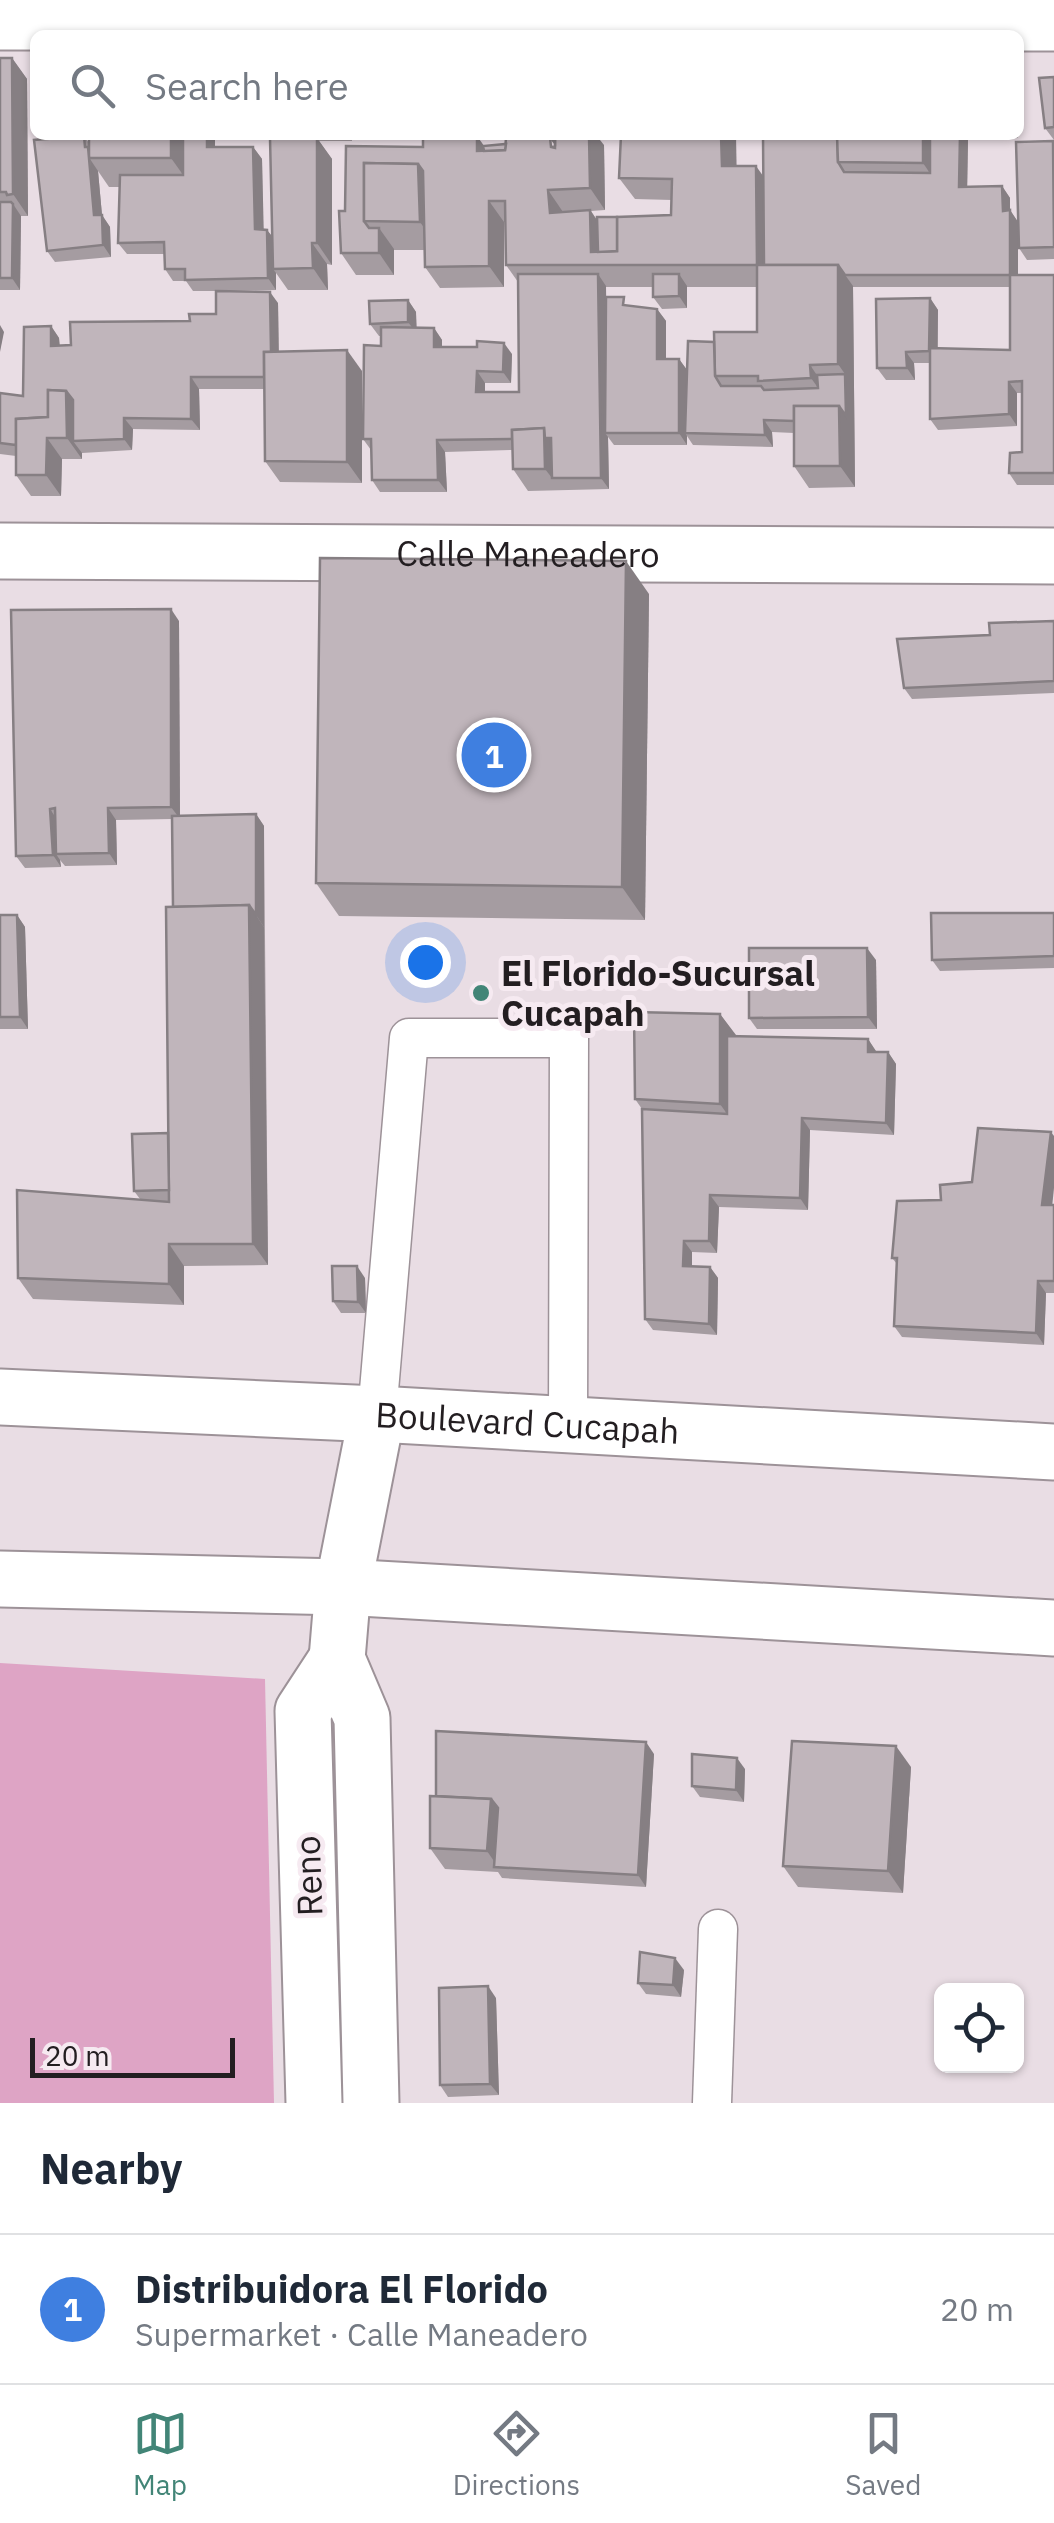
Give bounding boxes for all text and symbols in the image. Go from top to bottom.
search box [30,30,1024,140]
icon: search [65,58,120,113]
text: Search here [145,61,349,110]
street label: Calle Maneadero [396,530,660,577]
pin: 1 [462,718,526,792]
your location [400,937,451,988]
place label: El Florido-Sucursal Cucapah [501,950,815,1036]
marker: El Florido-Sucursal Cucapah [470,982,492,1004]
street label: Boulevard Cucapah [374,1391,681,1454]
street label: Reno [284,1835,332,1917]
map controls [934,1983,1024,2073]
button: locate [934,1983,1024,2073]
scale bar [30,2033,235,2078]
text: 20 m [45,2037,110,2074]
text: Nearby [40,2141,182,2196]
text: Distribuidora El Florido [135,2264,548,2313]
text: 1 [63,2288,82,2330]
text: 20 m [940,2288,1014,2330]
text: Supermarket · Calle Maneadero [135,2313,588,2355]
tab: Map [133,2406,188,2503]
tab: Directions [453,2406,580,2503]
tab: Saved [845,2406,921,2503]

